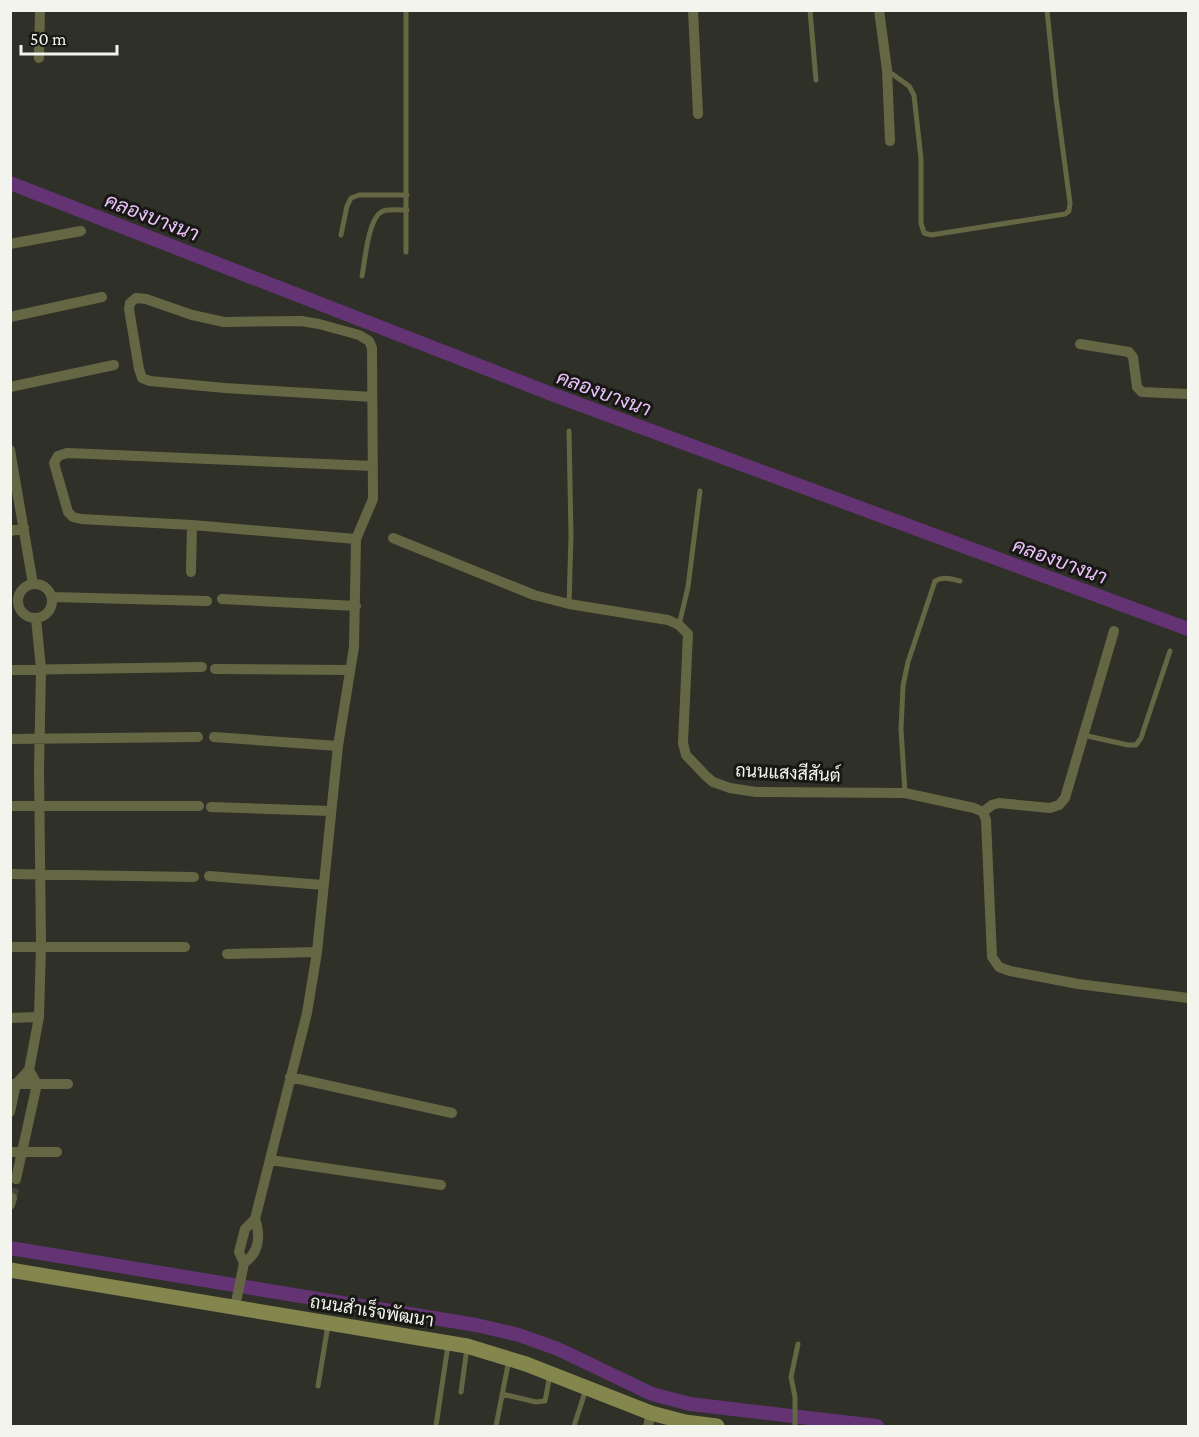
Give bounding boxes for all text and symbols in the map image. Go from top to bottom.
scale bar [21,18,117,56]
text: 50 m [30,29,67,49]
water label: คลองบางนา [102,189,202,245]
water label: คลองบางนา [554,366,654,420]
water label: คลองบางนา [1010,534,1110,588]
street label: ถนนแสงสีสันต์ [735,757,841,786]
street label: ถนนสำเร็จพัฒนา [309,1287,436,1331]

